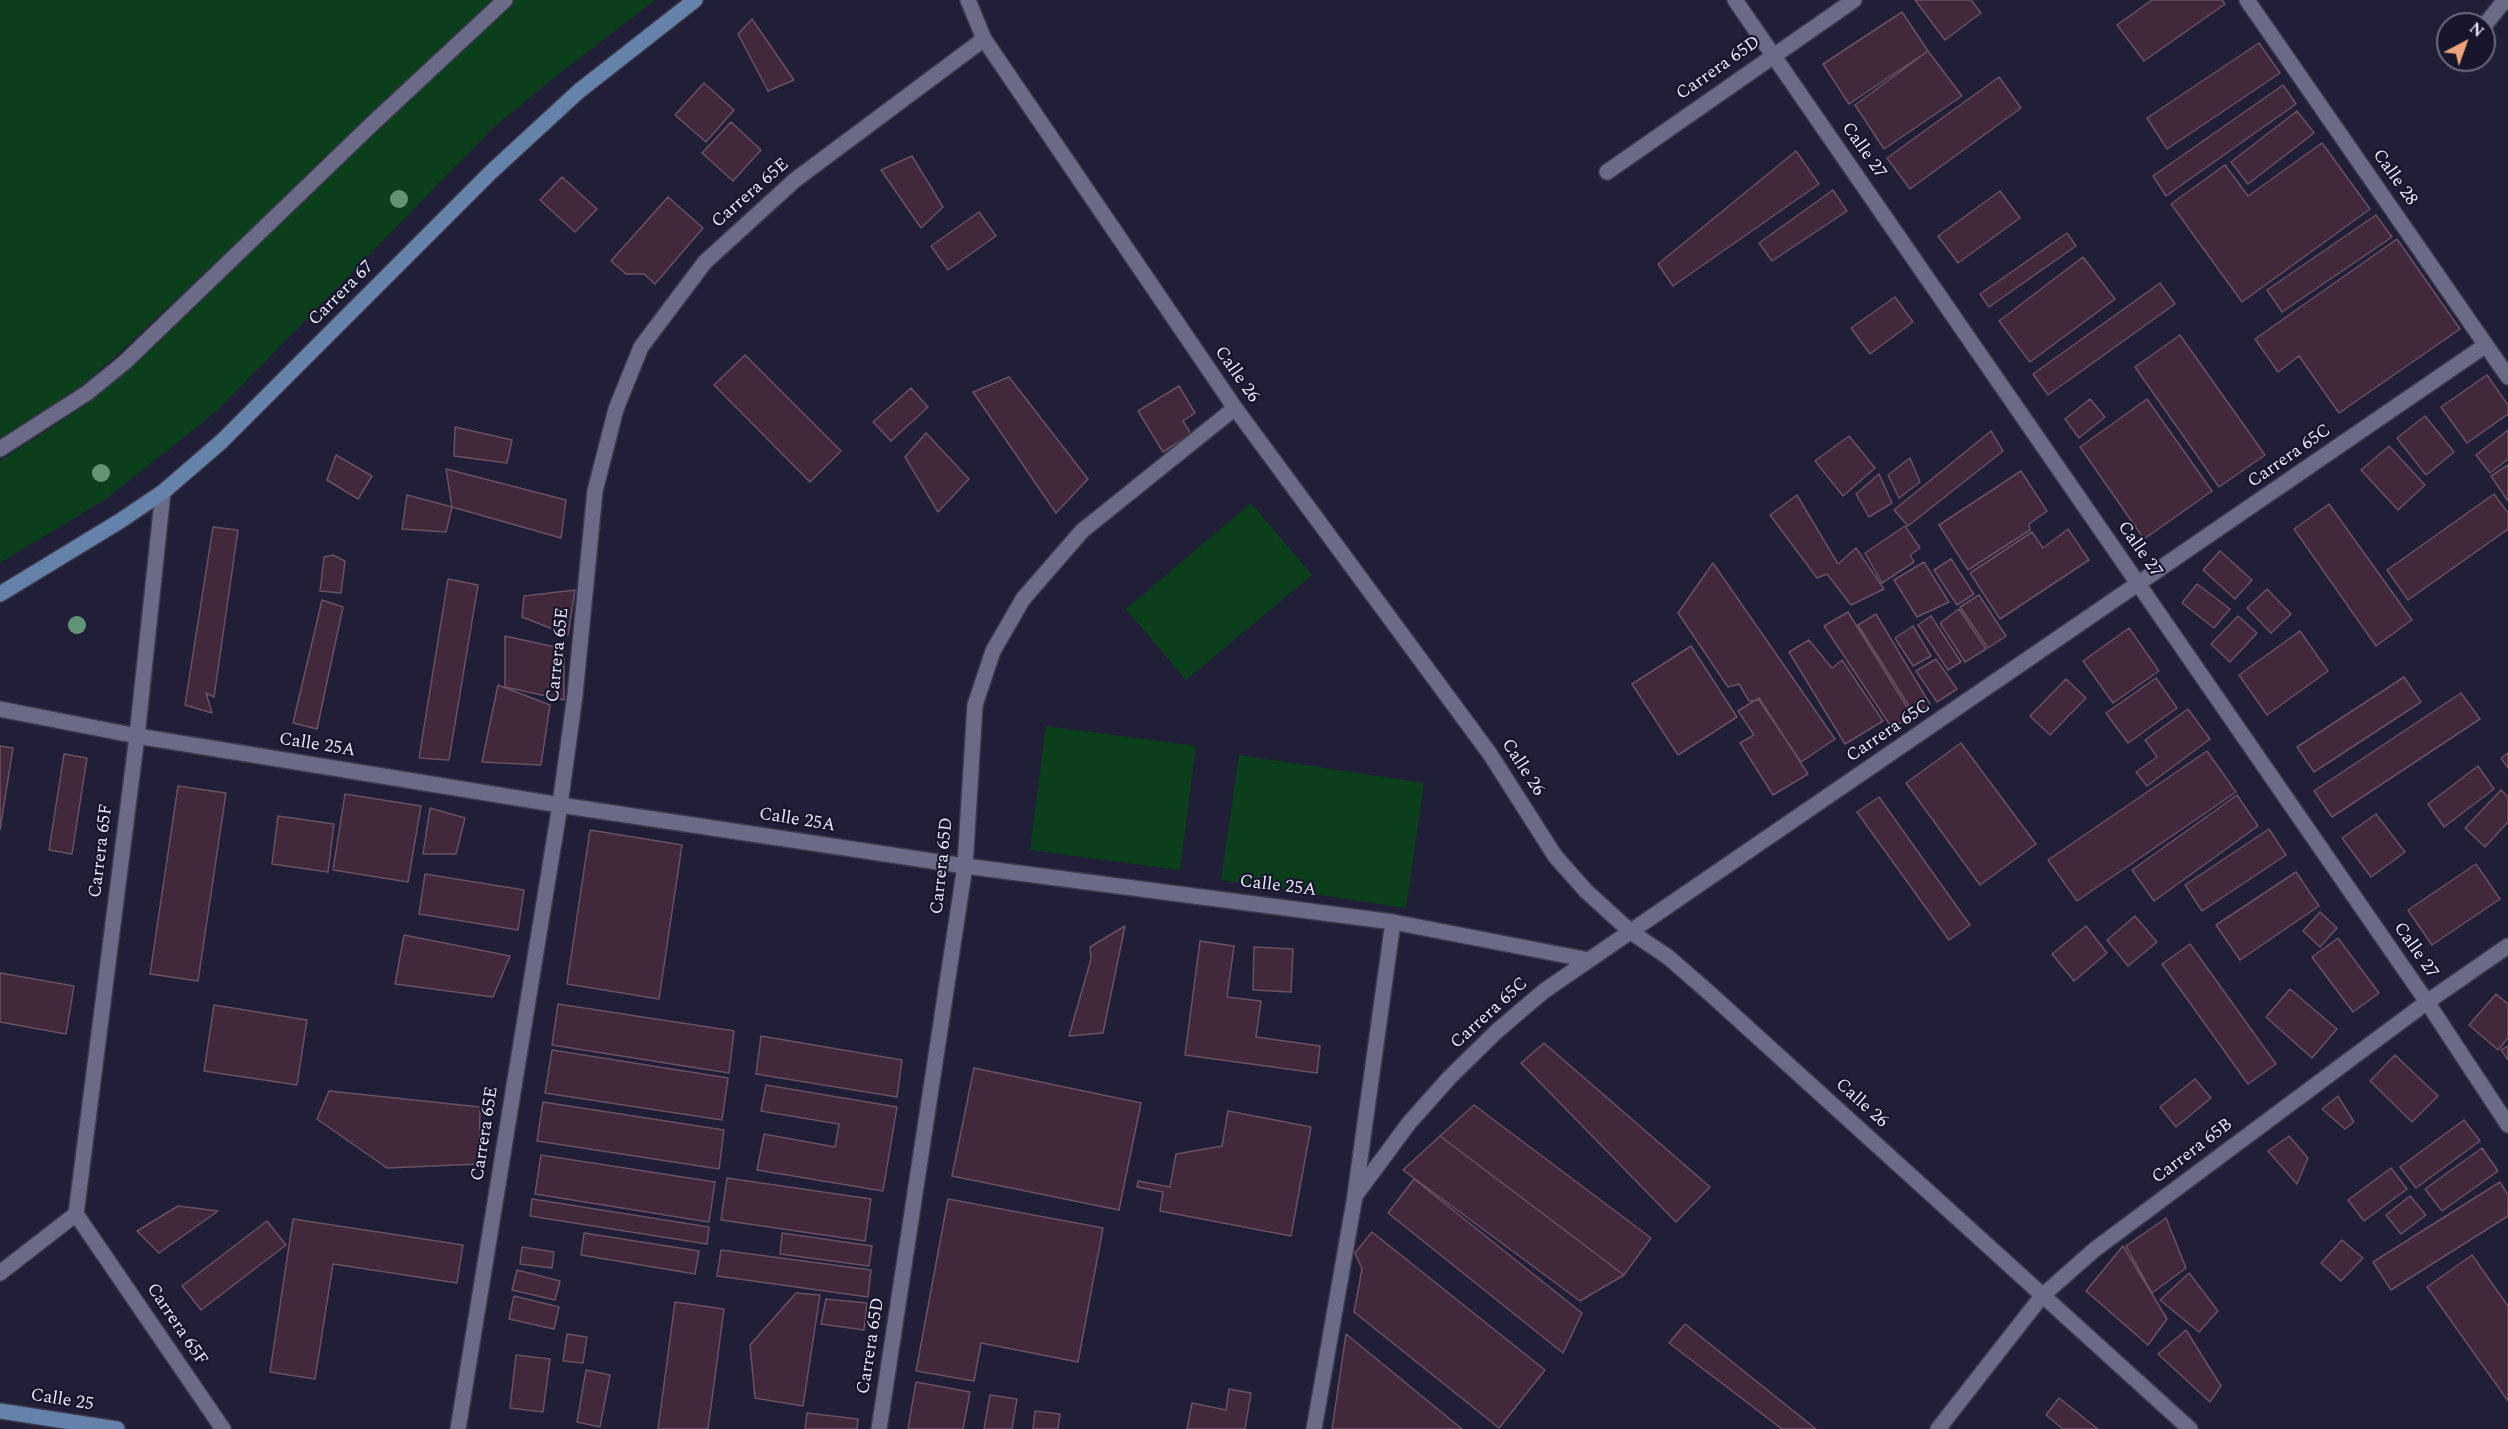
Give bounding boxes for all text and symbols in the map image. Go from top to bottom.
north arrow [2436,12,2496,72]
text: N [2464,17,2489,43]
street label: Carrera 65D [1673,32,1765,106]
street label: Calle 27 [1836,119,1890,183]
street label: Calle 28 [2367,146,2421,210]
street label: Carrera 65E [708,155,794,233]
street label: Carrera 67 [305,257,379,331]
street label: Calle 26 [1209,343,1263,407]
street label: Carrera 65C [2244,420,2336,494]
street label: Calle 27 [2112,518,2166,582]
street label: Carrera 65E [543,607,575,703]
street label: Carrera 65C [1843,696,1935,768]
street label: Calle 25A [277,729,357,763]
street label: Calle 26 [1496,735,1548,801]
street label: Carrera 65F [86,803,118,899]
street label: Calle 25A [757,804,837,838]
street label: Carrera 65D [927,816,959,916]
street label: Calle 25A [1238,872,1318,902]
street label: Calle 27 [2388,919,2442,983]
street label: Carrera 65C [1447,974,1533,1054]
street label: Calle 26 [1830,1075,1892,1133]
street label: Carrera 65E [468,1085,504,1183]
street label: Carrera 65B [2148,1115,2238,1189]
street label: Carrera 65F [141,1280,211,1370]
street label: Carrera 65D [854,1296,890,1396]
street label: Calle 25 [29,1385,95,1417]

